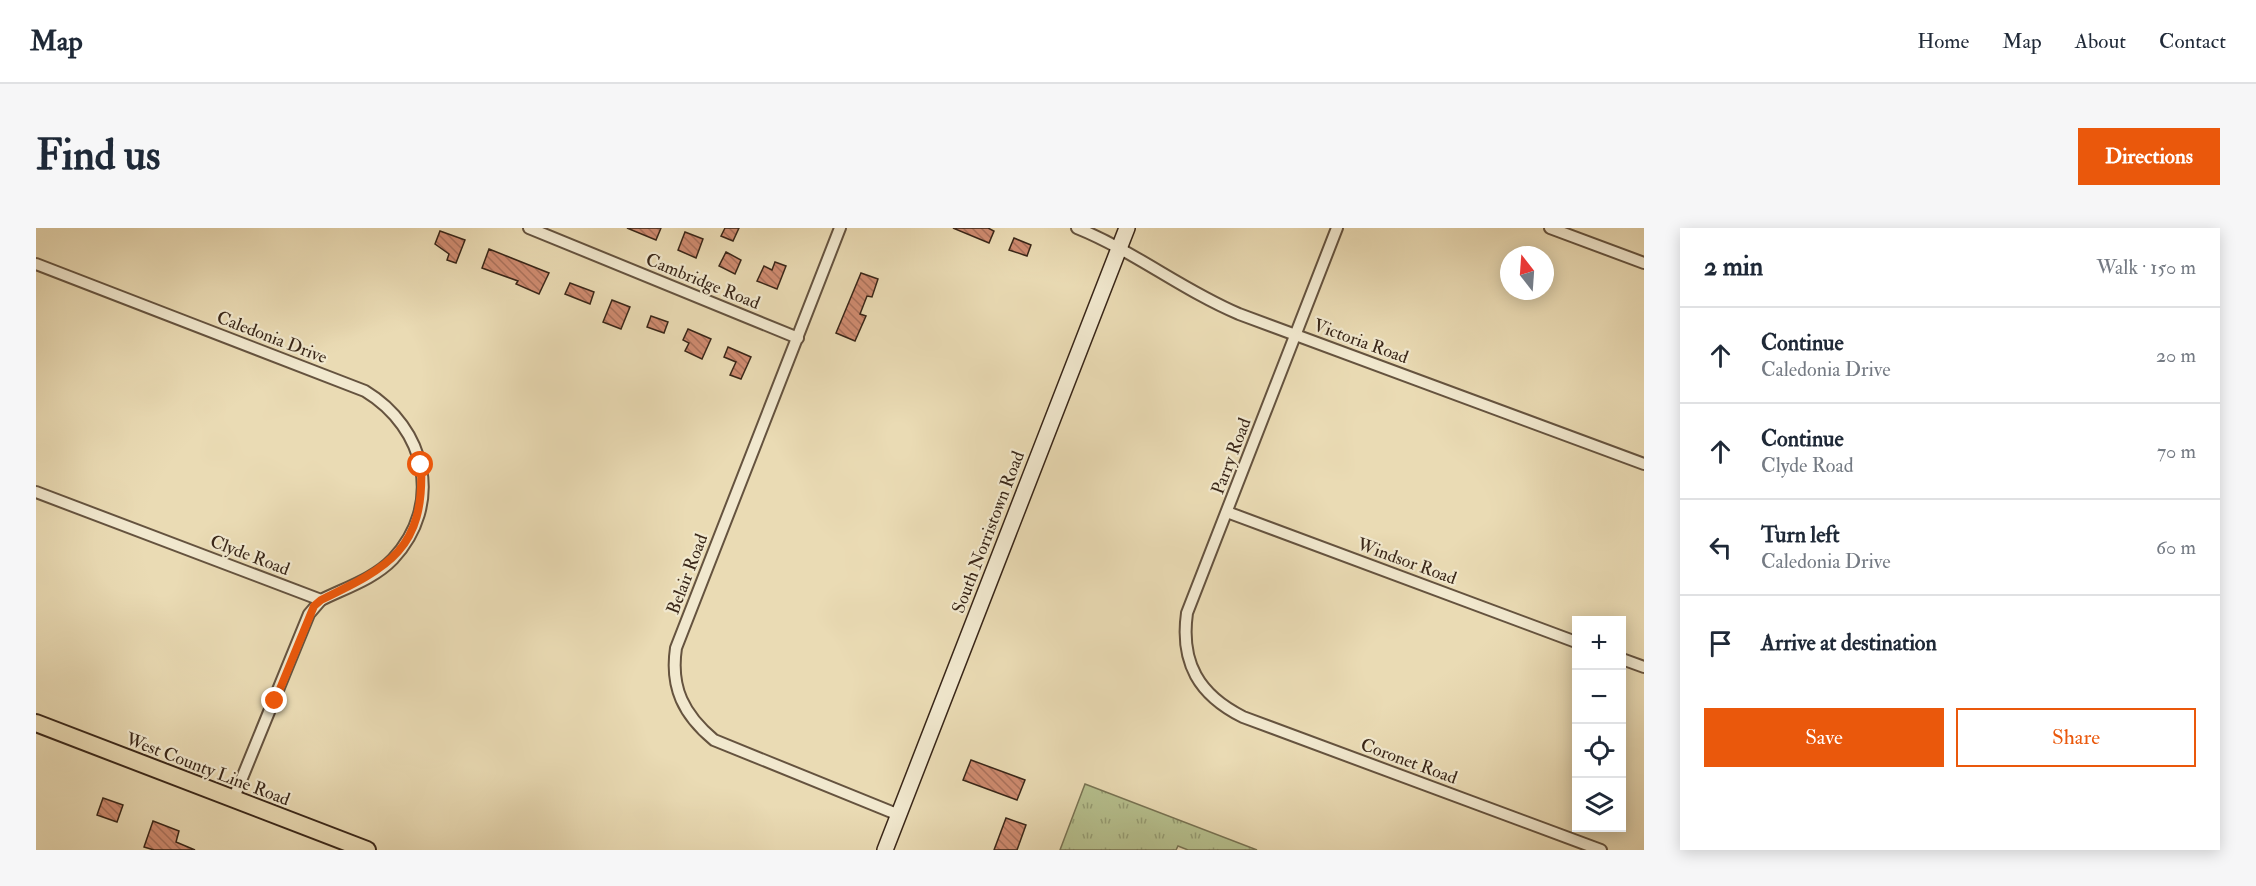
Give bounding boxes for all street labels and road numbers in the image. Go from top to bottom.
street label: Cambridge Road [642,248,763,315]
street label: Caledonia Drive [213,306,331,369]
street label: Victoria Road [1310,314,1412,369]
street label: Parry Road [1206,414,1257,498]
street label: South Norristown Road [947,448,1030,617]
street label: Clyde Road [207,530,293,581]
street label: Belair Road [662,531,713,618]
street label: Windsor Road [1353,533,1460,590]
street label: West County Line Road [122,727,293,811]
street label: Coronet Road [1357,733,1460,790]

